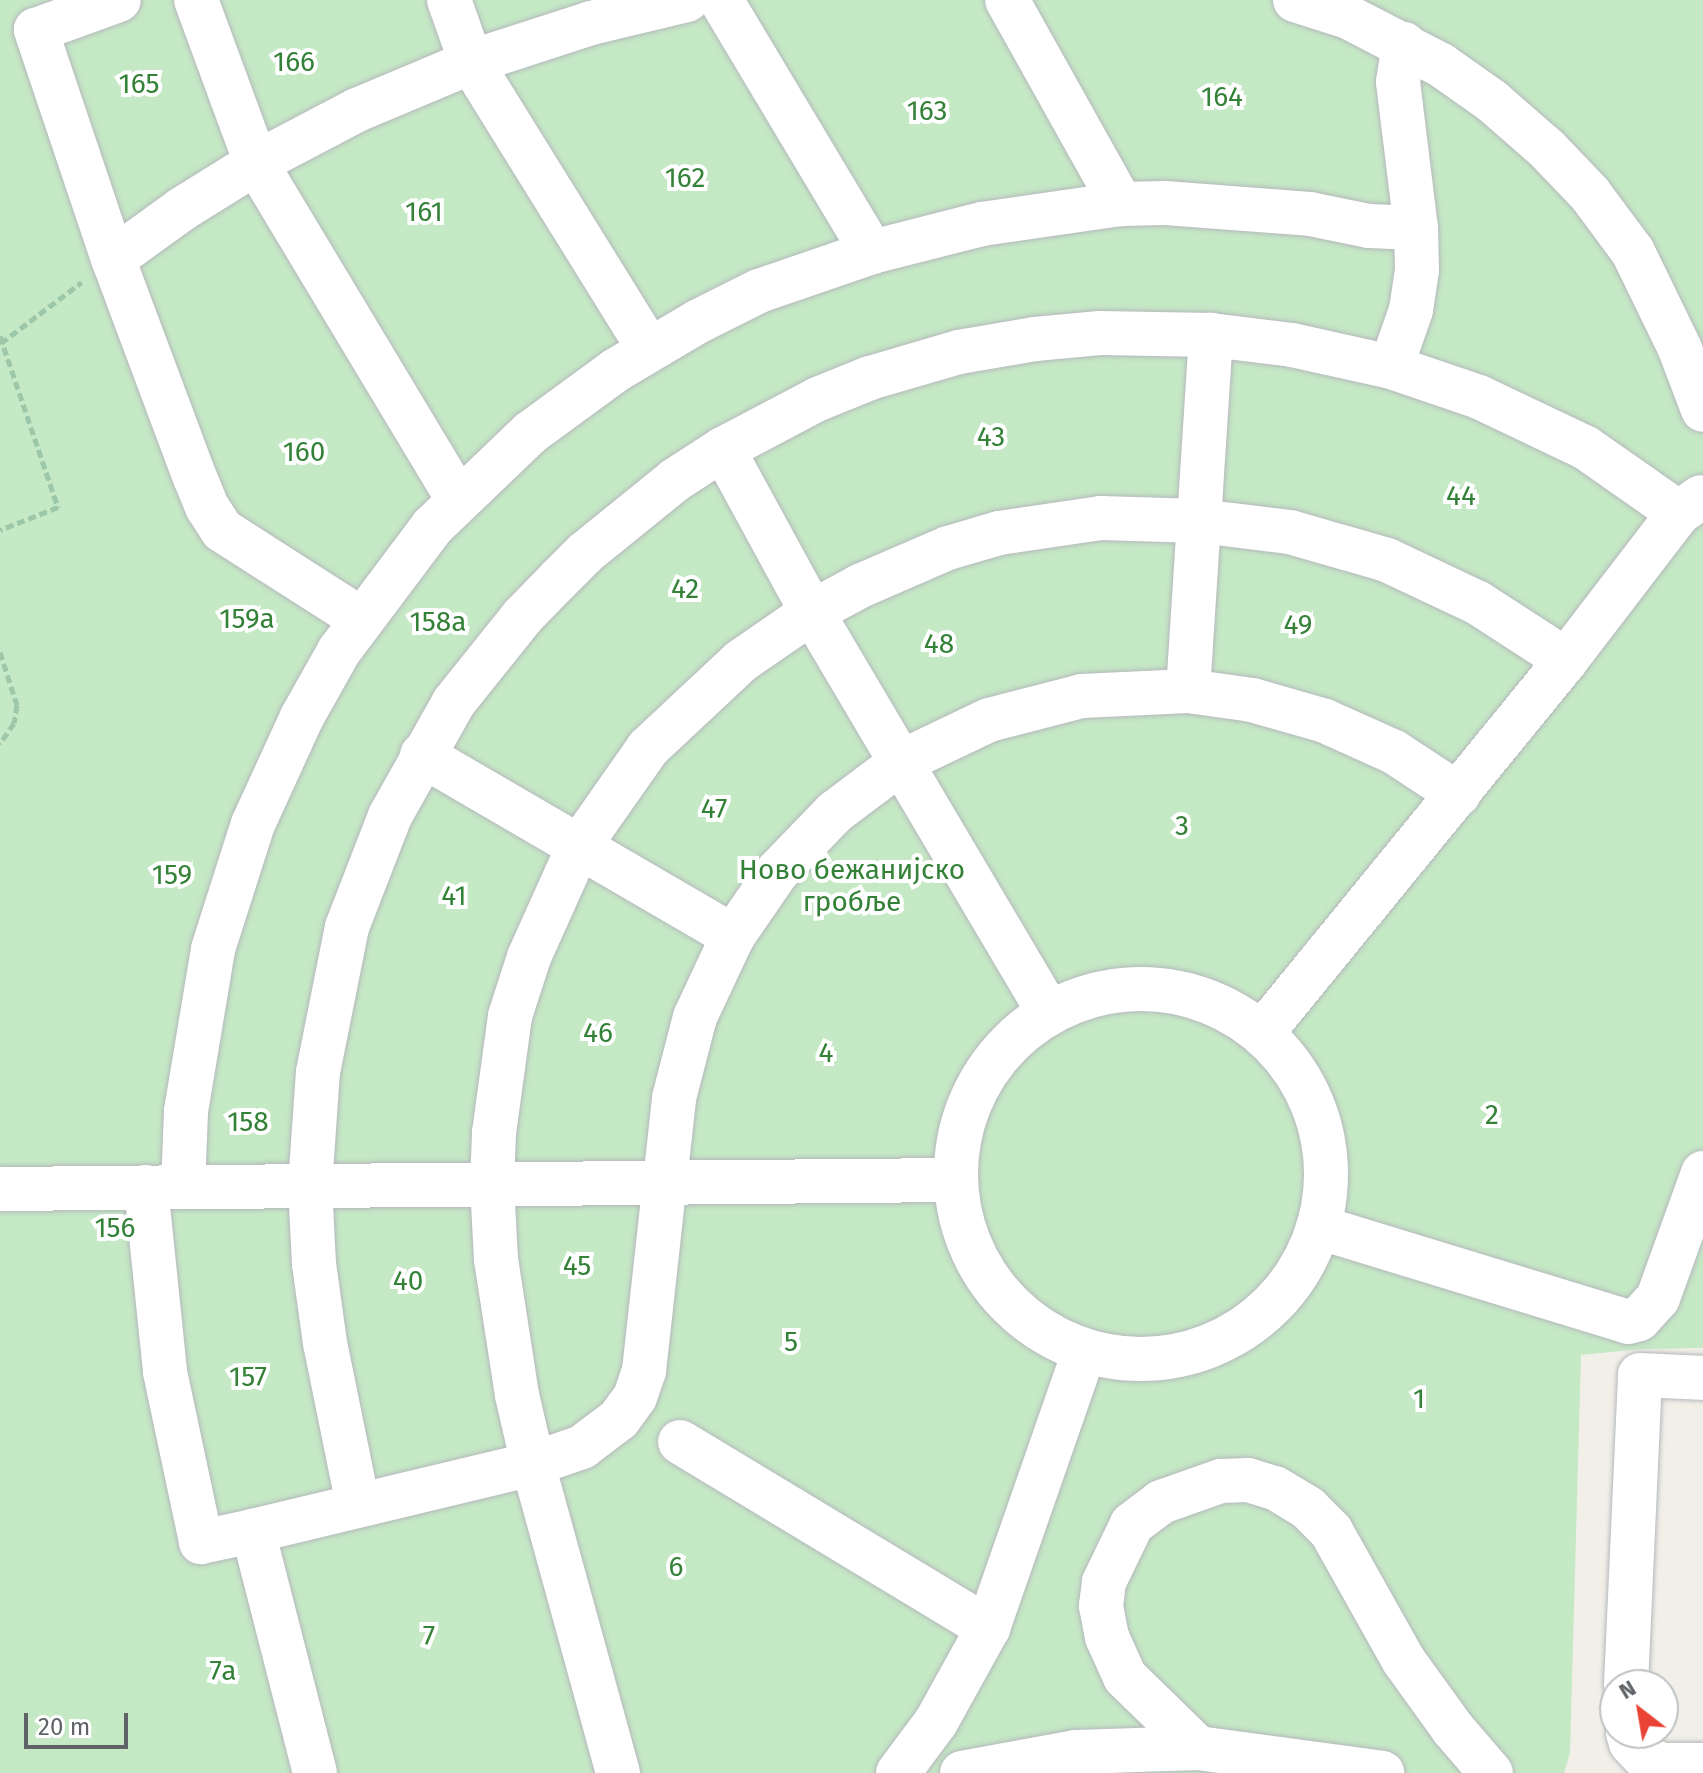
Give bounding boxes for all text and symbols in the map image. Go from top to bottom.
park label: 166 [273,45,315,79]
park label: 165 [119,67,159,101]
park label: 164 [1201,80,1243,114]
park label: 163 [907,94,947,128]
park label: 162 [665,161,705,195]
park label: 161 [405,195,443,229]
park label: 43 [977,420,1005,454]
park label: 160 [283,435,325,469]
park label: 44 [1446,479,1476,513]
park label: 42 [671,572,699,606]
park label: 159a [219,602,275,636]
park label: 158a [410,605,466,639]
park label: 49 [1283,608,1313,642]
park label: 48 [924,627,954,661]
park label: 47 [701,792,727,826]
park label: 3 [1175,809,1189,843]
park label: Ново бежанијско гробље [739,853,965,919]
park label: 159 [152,858,192,892]
park label: 41 [441,879,467,913]
park label: 46 [583,1016,613,1050]
park label: 4 [819,1036,833,1070]
park label: 2 [1485,1098,1499,1132]
park label: 158 [227,1105,269,1139]
park label: 156 [94,1211,136,1245]
park label: 45 [563,1249,591,1283]
park label: 40 [393,1264,423,1298]
park label: 5 [784,1325,798,1359]
park label: 157 [229,1360,267,1394]
park label: 1 [1413,1382,1425,1416]
park label: 6 [669,1550,683,1584]
park label: 7 [423,1619,435,1653]
park label: 7a [210,1654,236,1688]
north arrow [1599,1669,1679,1749]
text: N [1614,1674,1641,1705]
scale bar [28,1697,132,1747]
text: 20 m [38,1713,90,1741]

